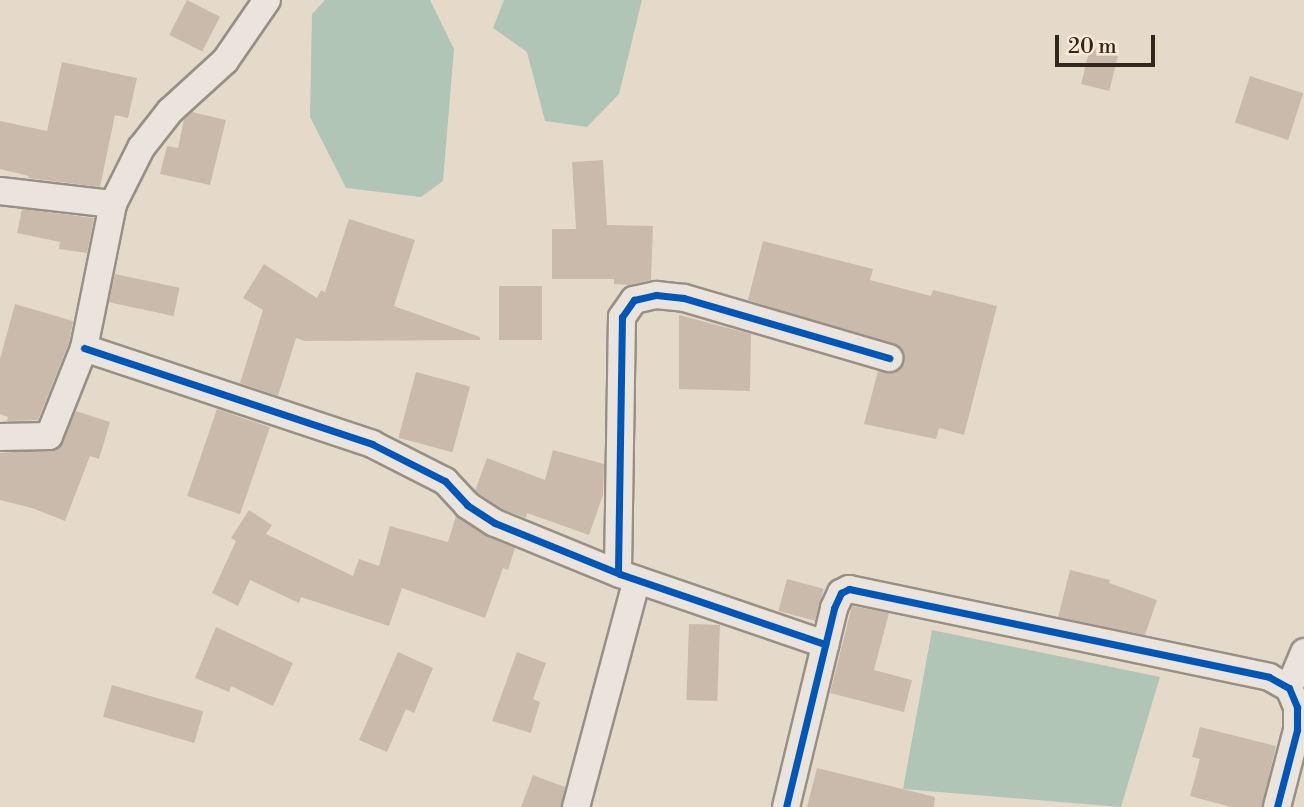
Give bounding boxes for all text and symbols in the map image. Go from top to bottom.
scale bar [1059,21,1159,65]
text: 20 m [1068,34,1117,60]

